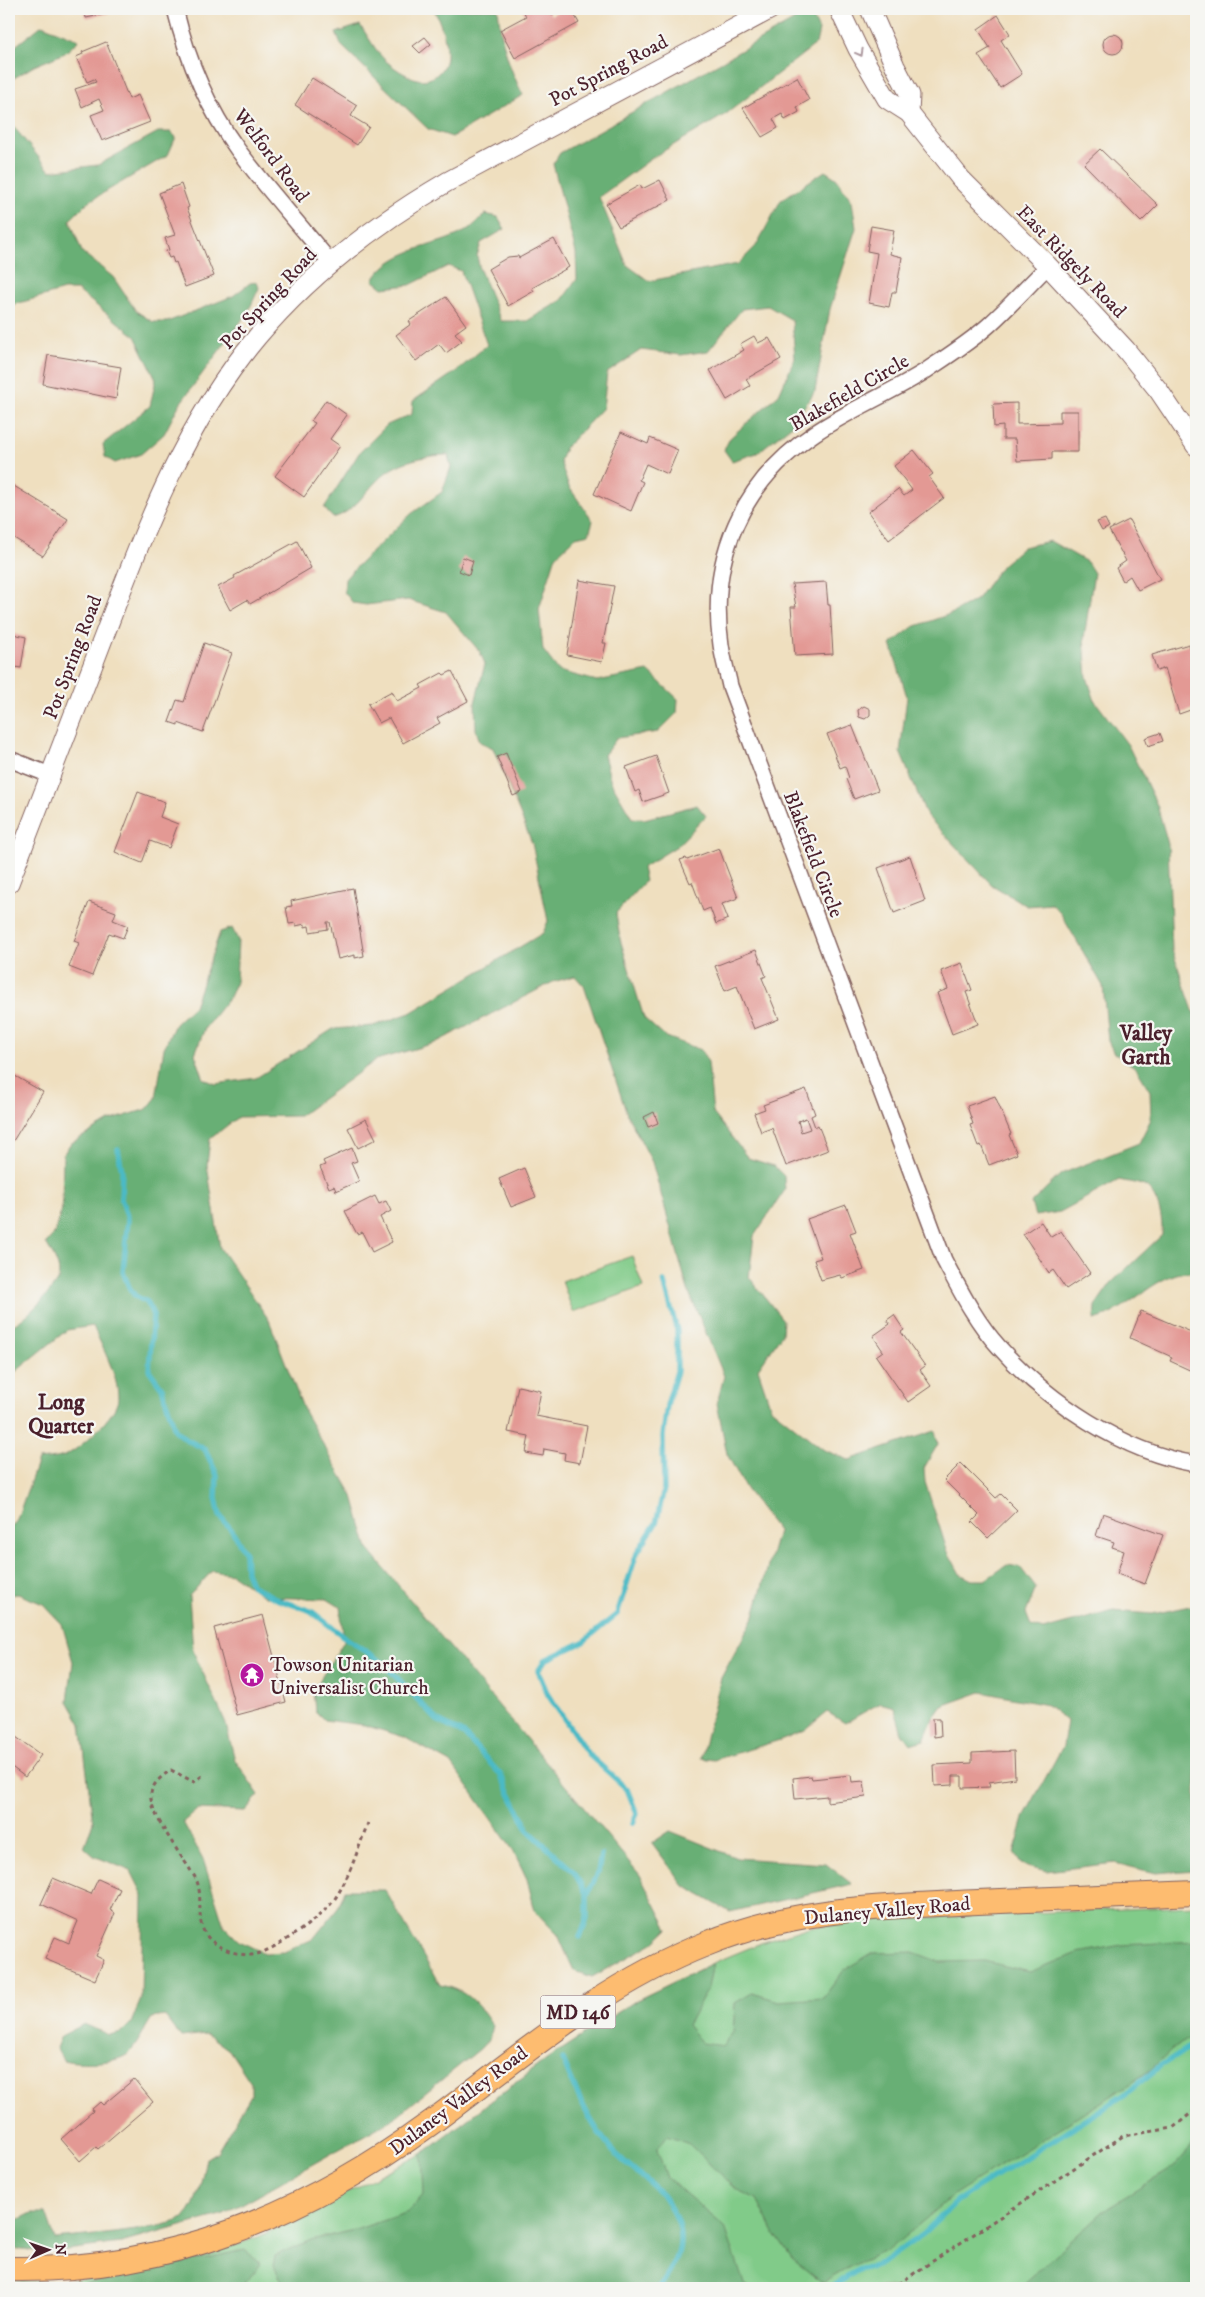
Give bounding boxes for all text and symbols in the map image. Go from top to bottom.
street label: Pot Spring Road [545,30,672,113]
one-way arrow [854,47,864,56]
street label: Welford Road [227,103,314,208]
street label: East Ridgely Road [1011,200,1131,324]
street label: Pot Spring Road [215,243,323,355]
street label: Blakefield Circle [786,349,914,437]
street label: Pot Spring Road [38,592,108,723]
street label: Blakefield Circle [777,788,848,921]
district label: Valley Garth [1119,1021,1173,1071]
district label: Long Quarter [28,1390,95,1440]
place label: Towson Unitarian Universalist Church [270,1653,429,1701]
temple icon: Towson Unitarian Universalist Church [239,1662,265,1688]
street label: Dulaney Valley Road [803,1892,971,1931]
road number: MD 146 [540,1995,616,2028]
street label: Dulaney Valley Road [385,2041,533,2161]
north arrow [22,2224,72,2274]
text: N [51,2244,69,2256]

